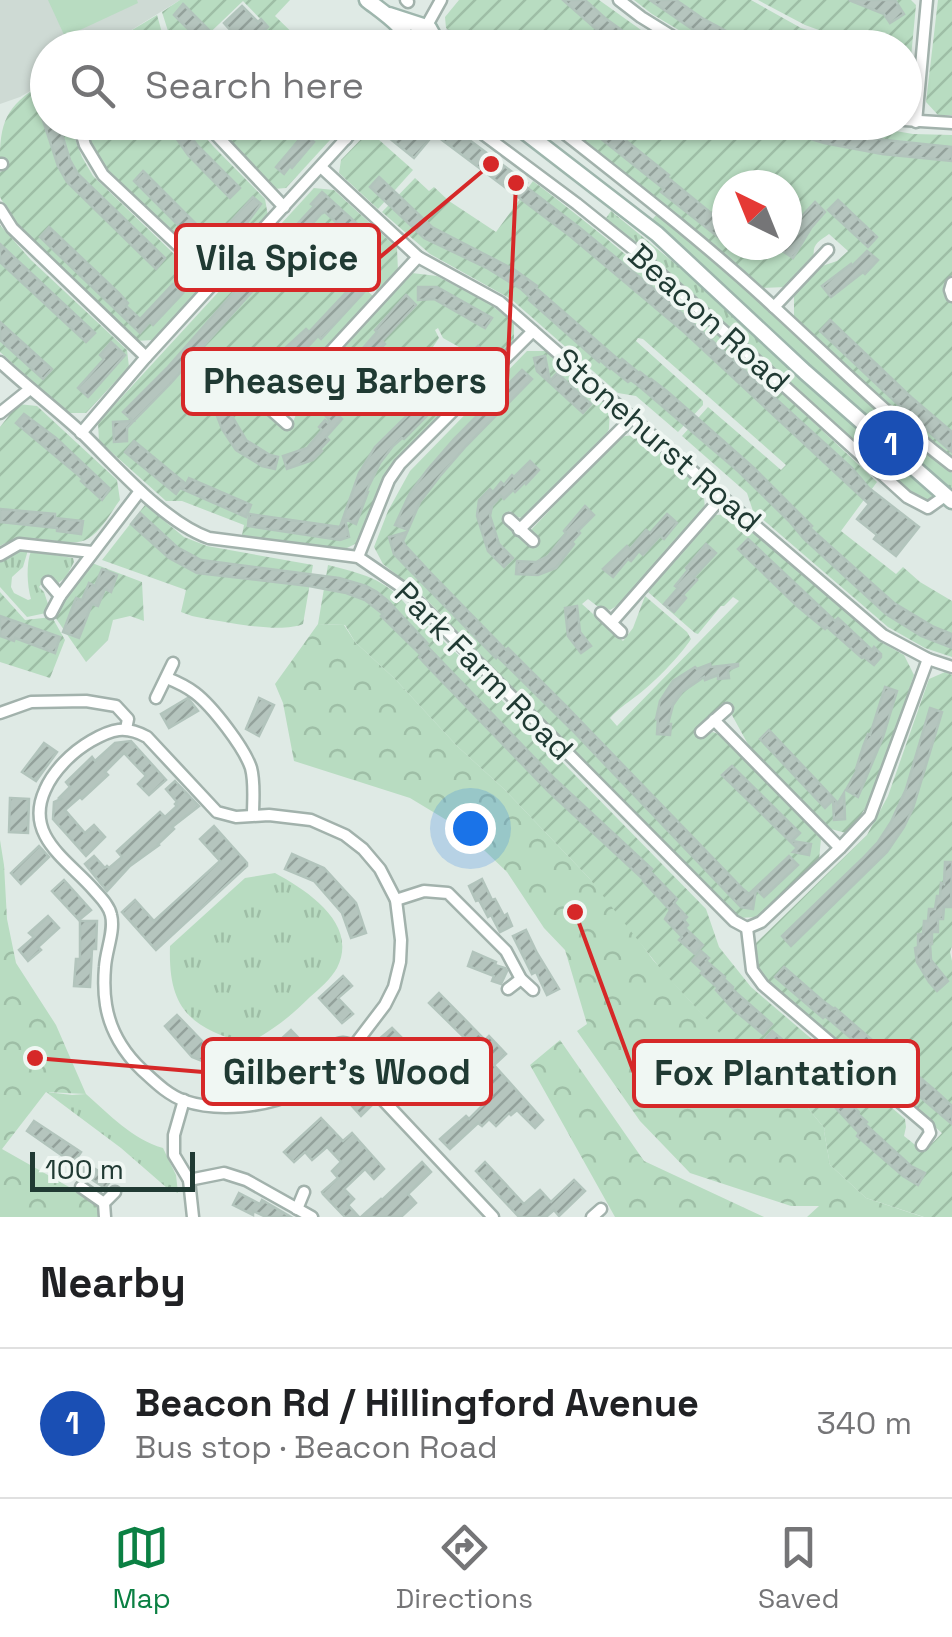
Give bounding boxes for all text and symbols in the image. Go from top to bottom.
search box [30,30,922,140]
icon: search [65,58,120,113]
text: Search here [145,61,364,109]
north arrow [712,170,802,260]
callout: Vila Spice [176,225,379,290]
street label: Beacon Road [620,235,798,401]
text: Vila Spice [196,236,358,280]
street label: Stonehurst Road [546,339,770,541]
callout: Pheasey Barbers [183,349,507,414]
text: Pheasey Barbers [203,359,487,403]
pin: 1 [858,406,924,480]
street label: Park Farm Road [386,573,582,769]
your location [445,803,496,854]
callout: Gilbert's Wood [203,1039,491,1104]
callout: Fox Plantation [634,1041,918,1106]
text: Gilbert's Wood [223,1050,471,1094]
text: Fox Plantation [654,1051,898,1095]
scale bar [30,1147,195,1192]
text: 100 m [45,1151,124,1187]
text: Nearby [40,1256,186,1309]
text: Beacon Rd / Hillingford Avenue [135,1379,699,1427]
text: 1 [65,1403,80,1443]
text: 340 m [816,1403,912,1443]
text: Bus stop · Beacon Road [135,1427,498,1467]
tab: Map [112,1520,171,1616]
tab: Directions [396,1520,533,1616]
tab: Saved [758,1520,840,1616]

